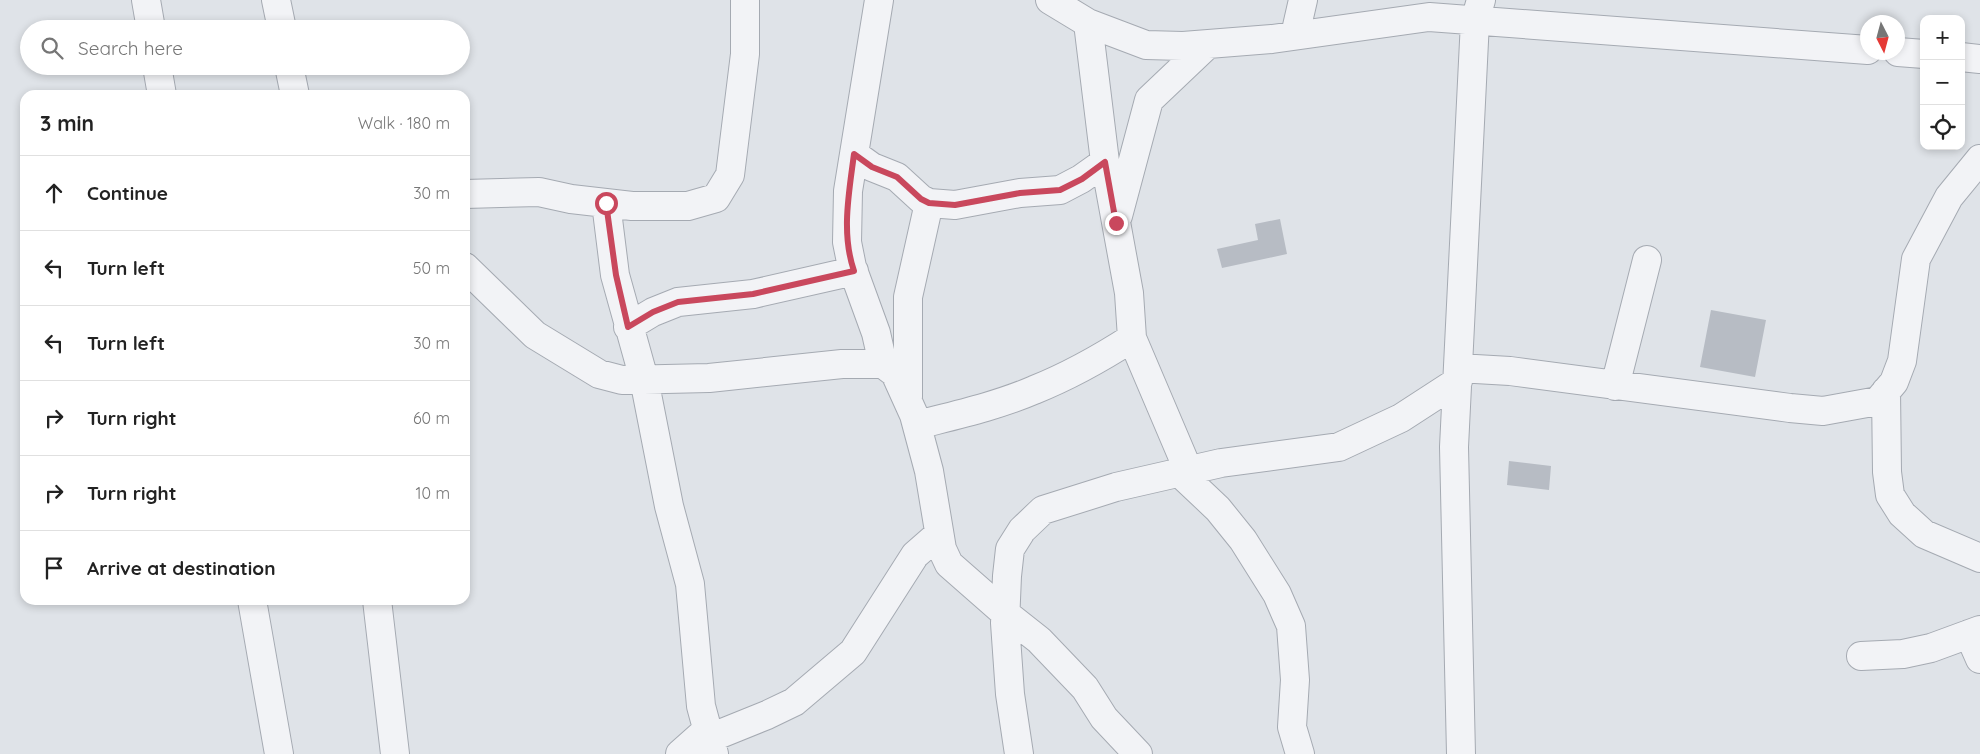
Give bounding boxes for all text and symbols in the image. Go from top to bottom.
north arrow [1860,15,1905,60]
map controls [1920,15,1965,150]
button: + [1920,15,1965,60]
search box [20,20,470,75]
icon: search [38,34,66,62]
text: Search here [78,36,183,60]
button: − [1920,60,1965,105]
button: locate [1920,105,1965,150]
text: 3 min [40,110,94,136]
text: Walk · 180 m [358,113,450,133]
icon: ahead [40,179,68,207]
text: Continue [87,181,168,205]
text: 30 m [413,183,450,203]
route start [595,192,618,215]
route end [1105,212,1128,235]
icon: left [40,254,68,282]
text: Turn left [87,256,165,280]
text: 50 m [413,258,450,278]
icon: left [40,329,68,357]
text: Turn left [87,331,165,355]
text: 30 m [413,333,450,353]
icon: right [40,404,68,432]
text: Turn right [87,406,176,430]
text: 60 m [413,408,450,428]
icon: right [40,479,68,507]
text: Turn right [87,481,176,505]
text: 10 m [416,483,450,503]
icon: arrive [40,554,68,582]
text: Arrive at destination [87,556,276,580]

